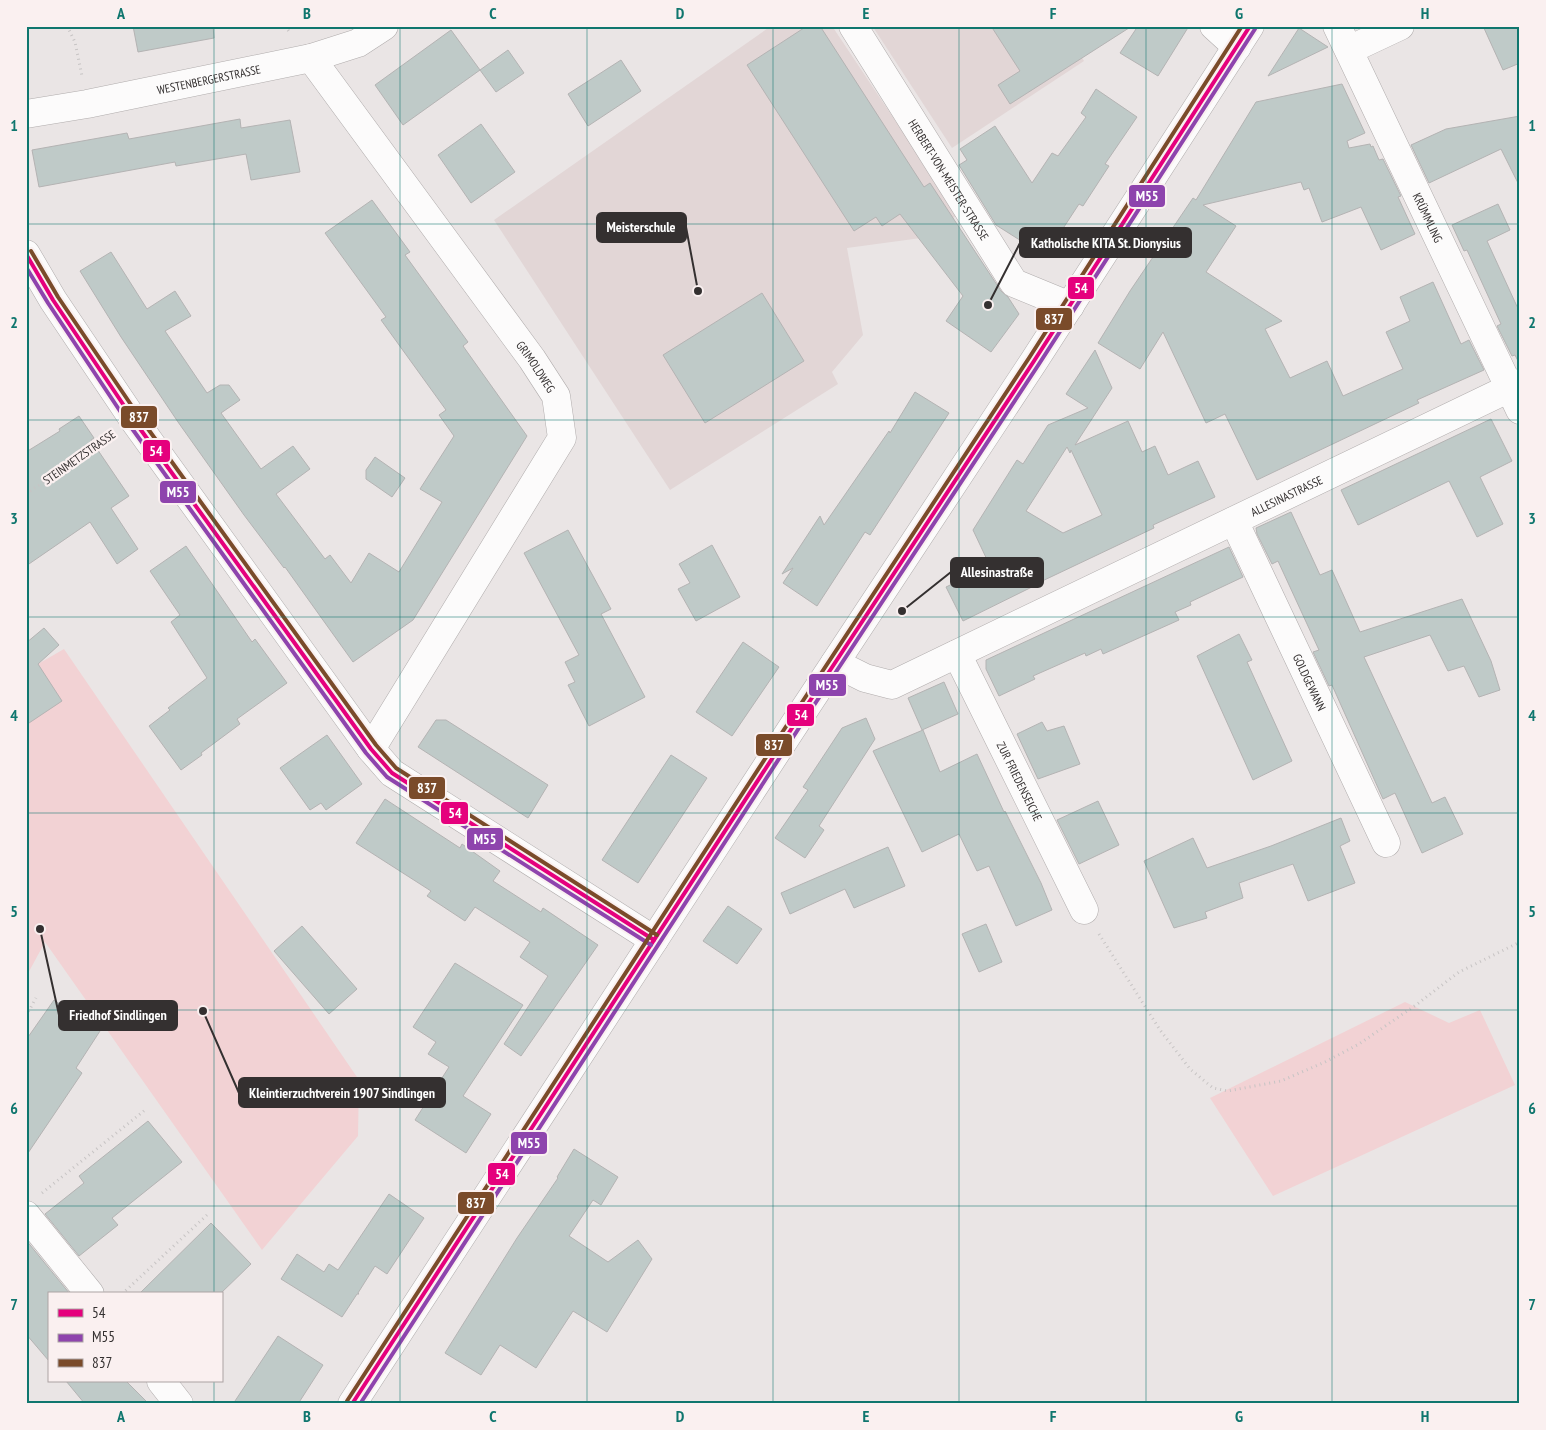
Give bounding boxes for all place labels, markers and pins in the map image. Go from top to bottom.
callout: Meisterschule [597,213,686,242]
callout: Katholische KITA St. Dionysius [1020,228,1191,257]
callout: Allesinastraße [951,558,1043,587]
callout: Friedhof Sindlingen [59,1001,177,1030]
callout: Kleintierzuchtverein 1907 Sindlingen [239,1078,445,1107]

